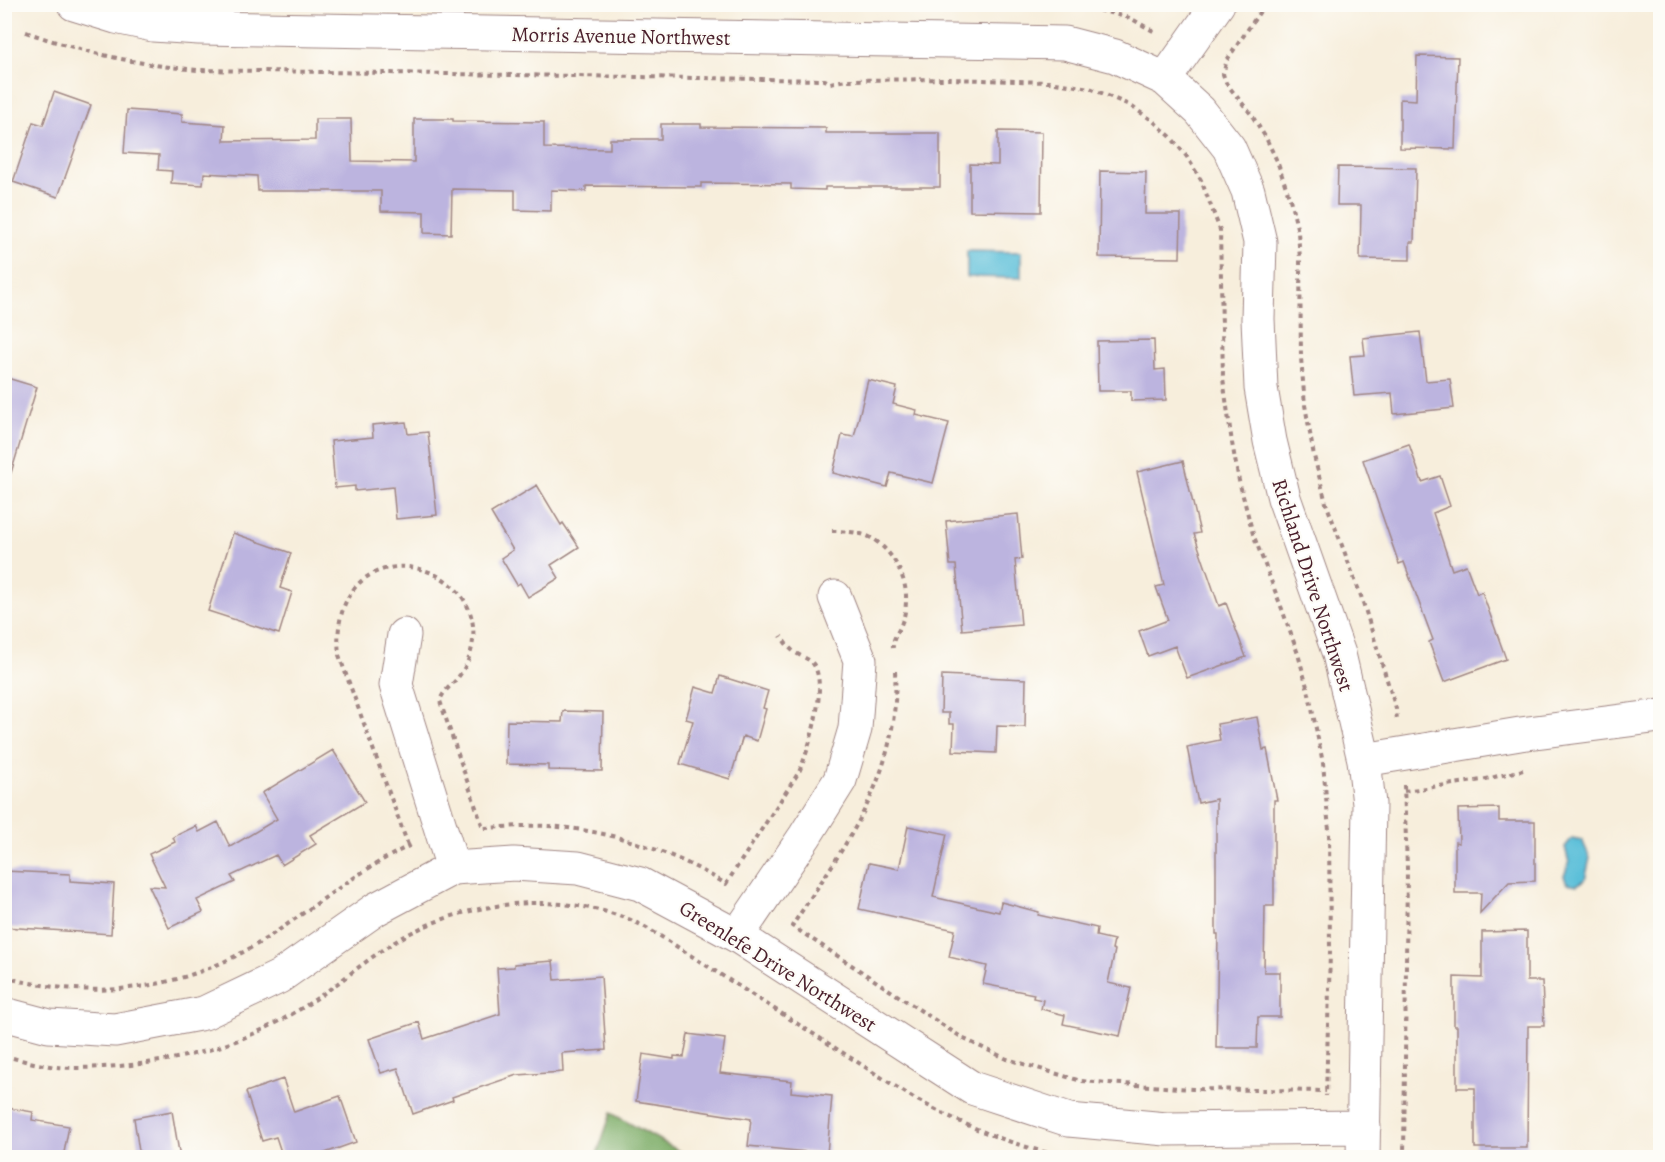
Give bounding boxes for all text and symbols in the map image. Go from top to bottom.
street label: Morris Avenue Northwest [511,20,731,52]
street label: Richland Drive Northwest [1265,475,1361,695]
street label: Greenlefe Drive Northwest [674,894,882,1038]

